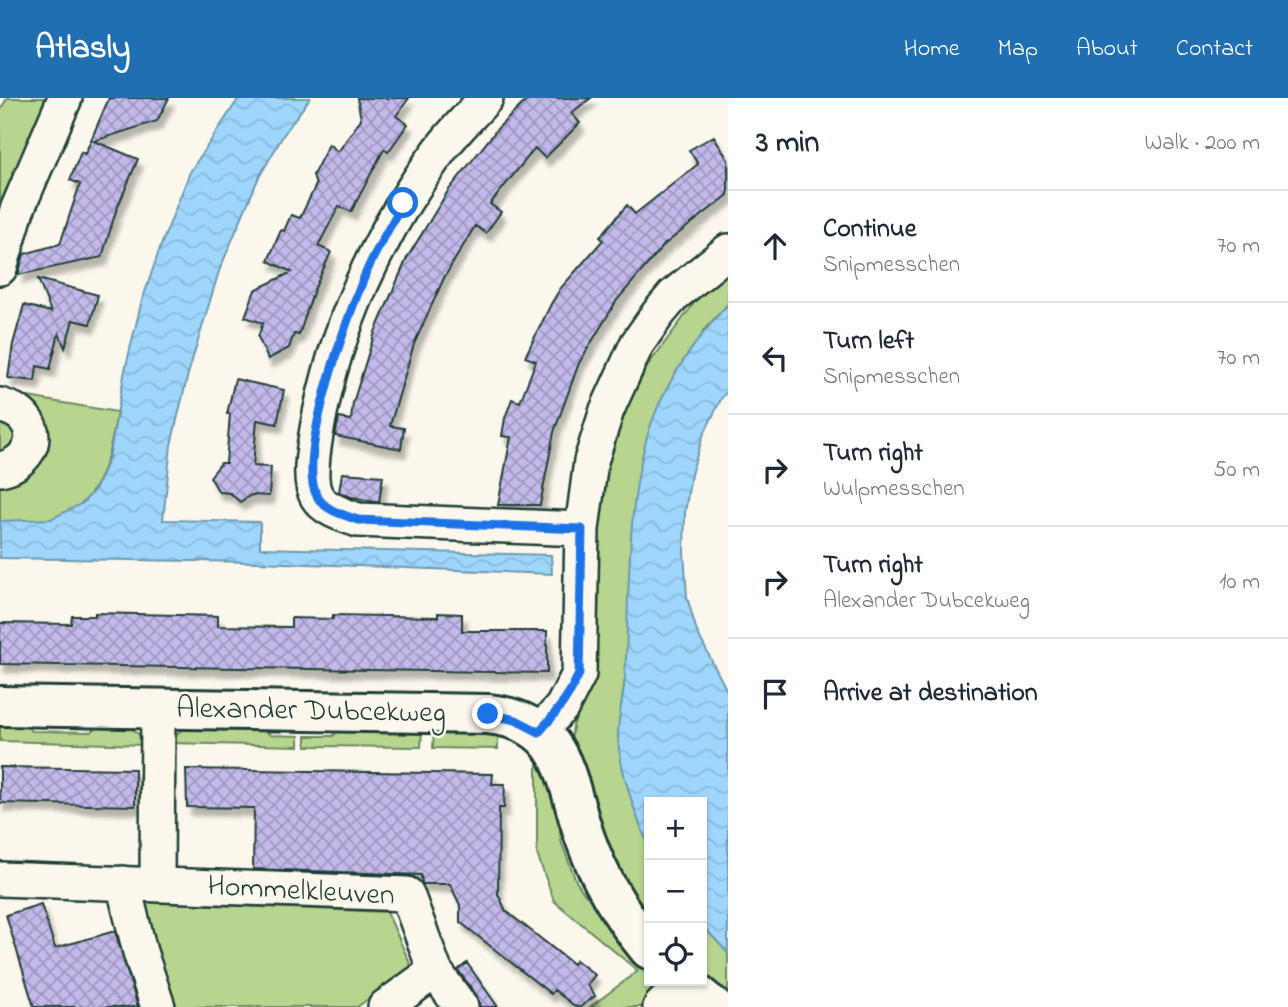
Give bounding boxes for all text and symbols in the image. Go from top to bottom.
text: Atlasly [35,25,130,73]
text: Home [904,32,960,67]
text: Map [998,32,1038,67]
text: About [1076,32,1138,67]
text: Contact [1176,32,1253,67]
text: 3 min [756,122,819,166]
text: Walk · 200 m [1145,127,1260,160]
route start [387,187,418,218]
text: Continue [823,211,916,249]
icon: ahead [756,227,794,265]
text: 70 m [1217,230,1260,263]
text: Snipmesschen [823,249,960,282]
text: Turn left [823,323,914,361]
icon: left [756,339,794,377]
text: 70 m [1217,342,1260,375]
text: Snipmesschen [823,361,960,394]
text: Turn right [823,435,923,473]
icon: right [756,451,794,489]
text: 50 m [1213,454,1260,487]
text: Wulpmesschen [823,473,965,506]
text: Turn right [823,547,923,585]
icon: right [756,563,794,601]
text: 10 m [1219,566,1260,599]
text: Alexander Dubcekweg [823,585,1030,618]
icon: arrive [756,675,794,713]
text: Arrive at destination [823,675,1038,713]
street label: Alexander Dubcekweg [176,688,446,736]
route end [472,698,503,729]
map controls [644,797,707,986]
button: + [644,797,707,860]
button: − [644,860,707,923]
street label: Hommelkleuven [206,865,396,919]
button: locate [644,923,707,986]

